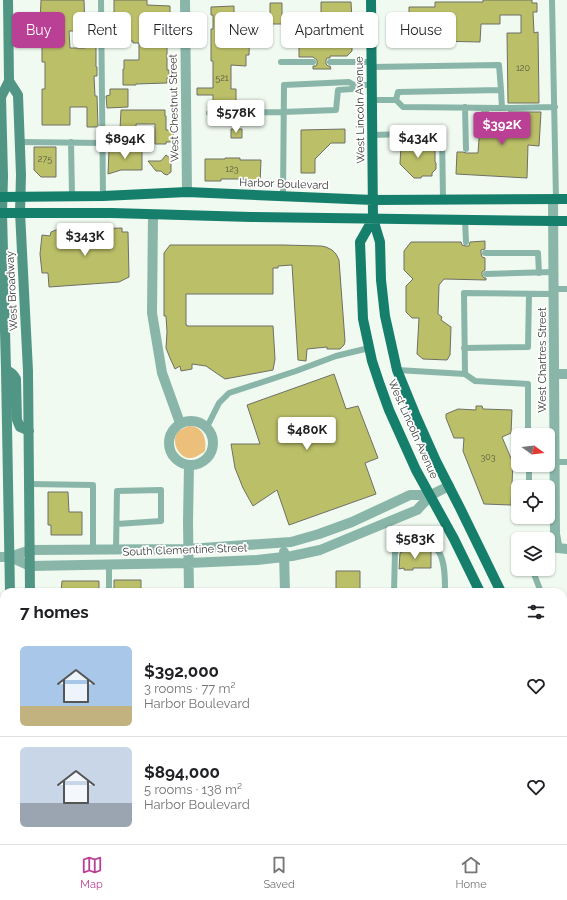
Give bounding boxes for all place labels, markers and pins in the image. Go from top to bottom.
pin: $578K [208,100,264,134]
pin: $392K [474,112,530,146]
pin: $434K [390,125,446,159]
pin: $894K [97,126,153,160]
pin: $343K [57,223,113,257]
pin: $480K [279,417,335,451]
pin: $583K [387,526,443,560]

